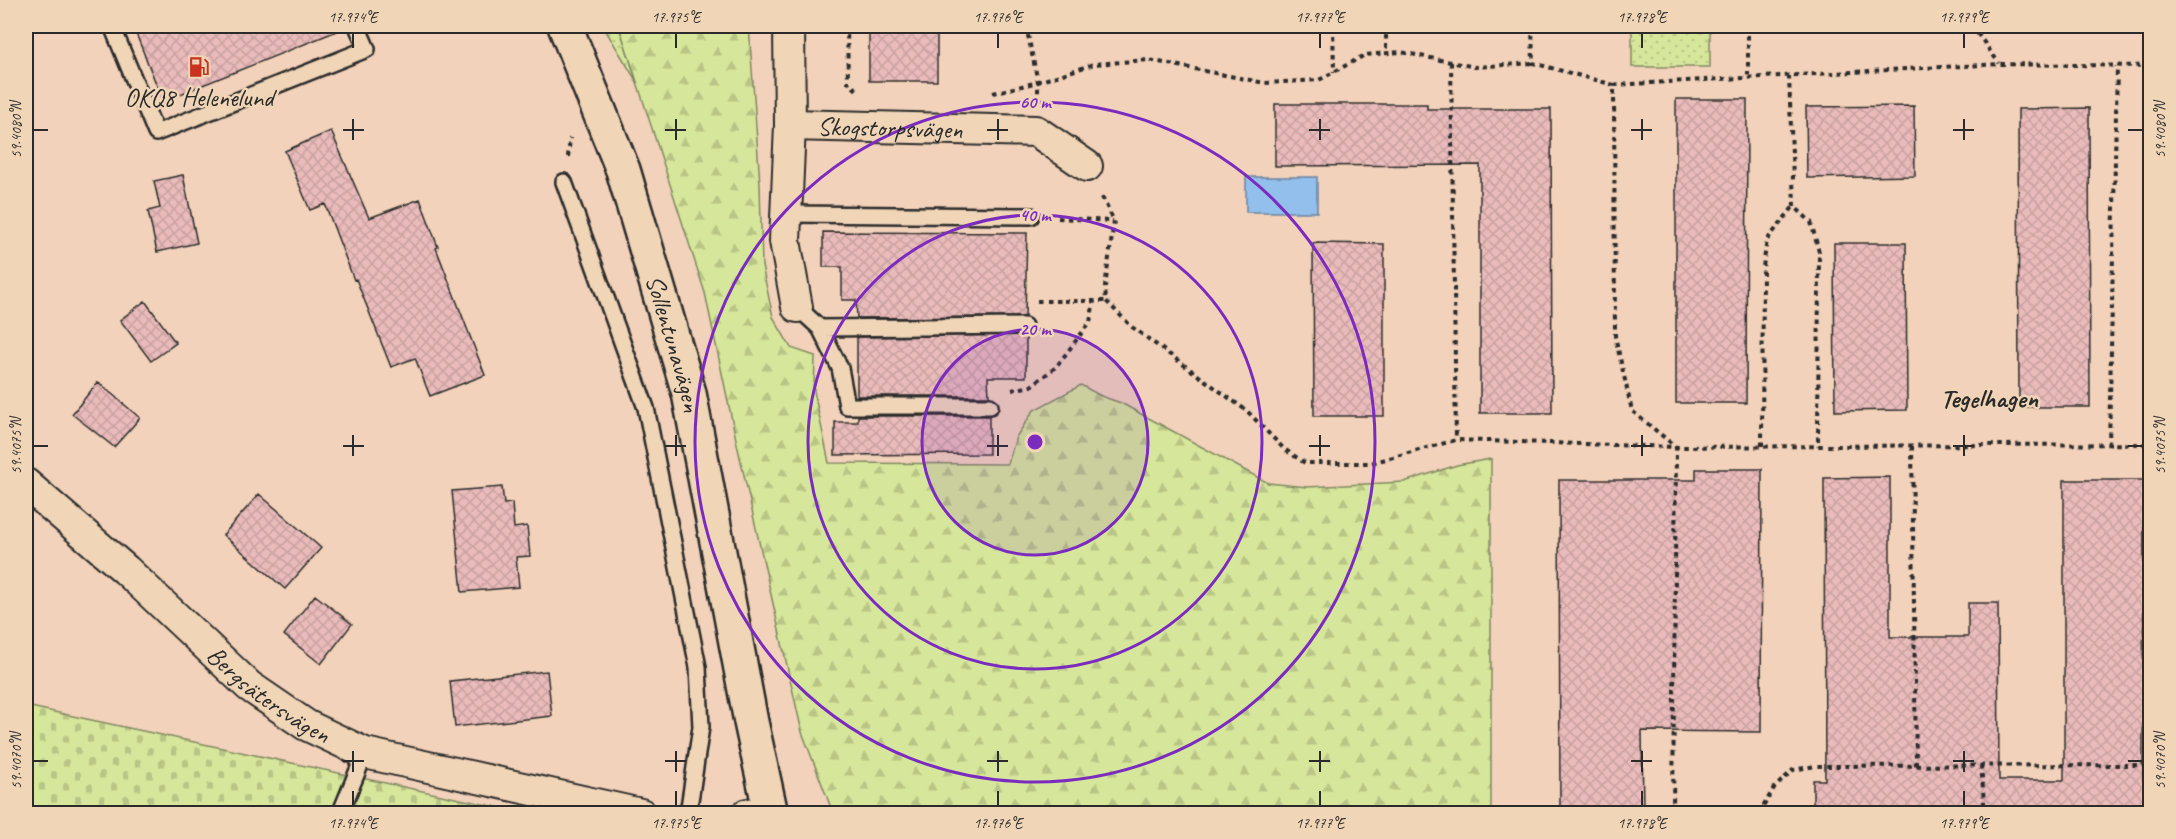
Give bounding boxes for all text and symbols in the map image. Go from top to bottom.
text: 17.974°E [329,8,380,27]
text: 17.975°E [652,8,703,27]
text: 17.976°E [974,8,1025,27]
text: 17.977°E [1296,8,1347,27]
text: 17.978°E [1618,8,1669,27]
text: 17.979°E [1940,8,1991,27]
fuel station icon: OKQ8 Helenelund [187,55,211,79]
place label: OKQ8 Helenelund [125,81,277,114]
text: 60 m [1019,91,1052,113]
text: 59.4080°N [7,99,26,158]
text: 59.4080°N [2151,99,2170,158]
street label: Skogstorpsvägen [817,109,963,146]
text: 40 m [1020,204,1052,226]
street label: Sollentunavägen [638,271,709,415]
text: 20 m [1020,318,1052,340]
district label: Tegelhagen [1940,381,2038,415]
text: 59.4075°N [7,415,26,474]
text: 59.4075°N [2151,415,2170,474]
centre of rings [1025,432,1045,452]
street label: Bergsätersvägen [200,639,336,751]
text: 59.4070°N [7,730,26,789]
text: 59.4070°N [2151,730,2170,789]
text: 17.974°E [329,814,380,833]
text: 17.975°E [652,814,703,833]
text: 17.976°E [974,814,1025,833]
text: 17.977°E [1296,814,1347,833]
text: 17.978°E [1618,814,1669,833]
text: 17.979°E [1940,814,1991,833]

